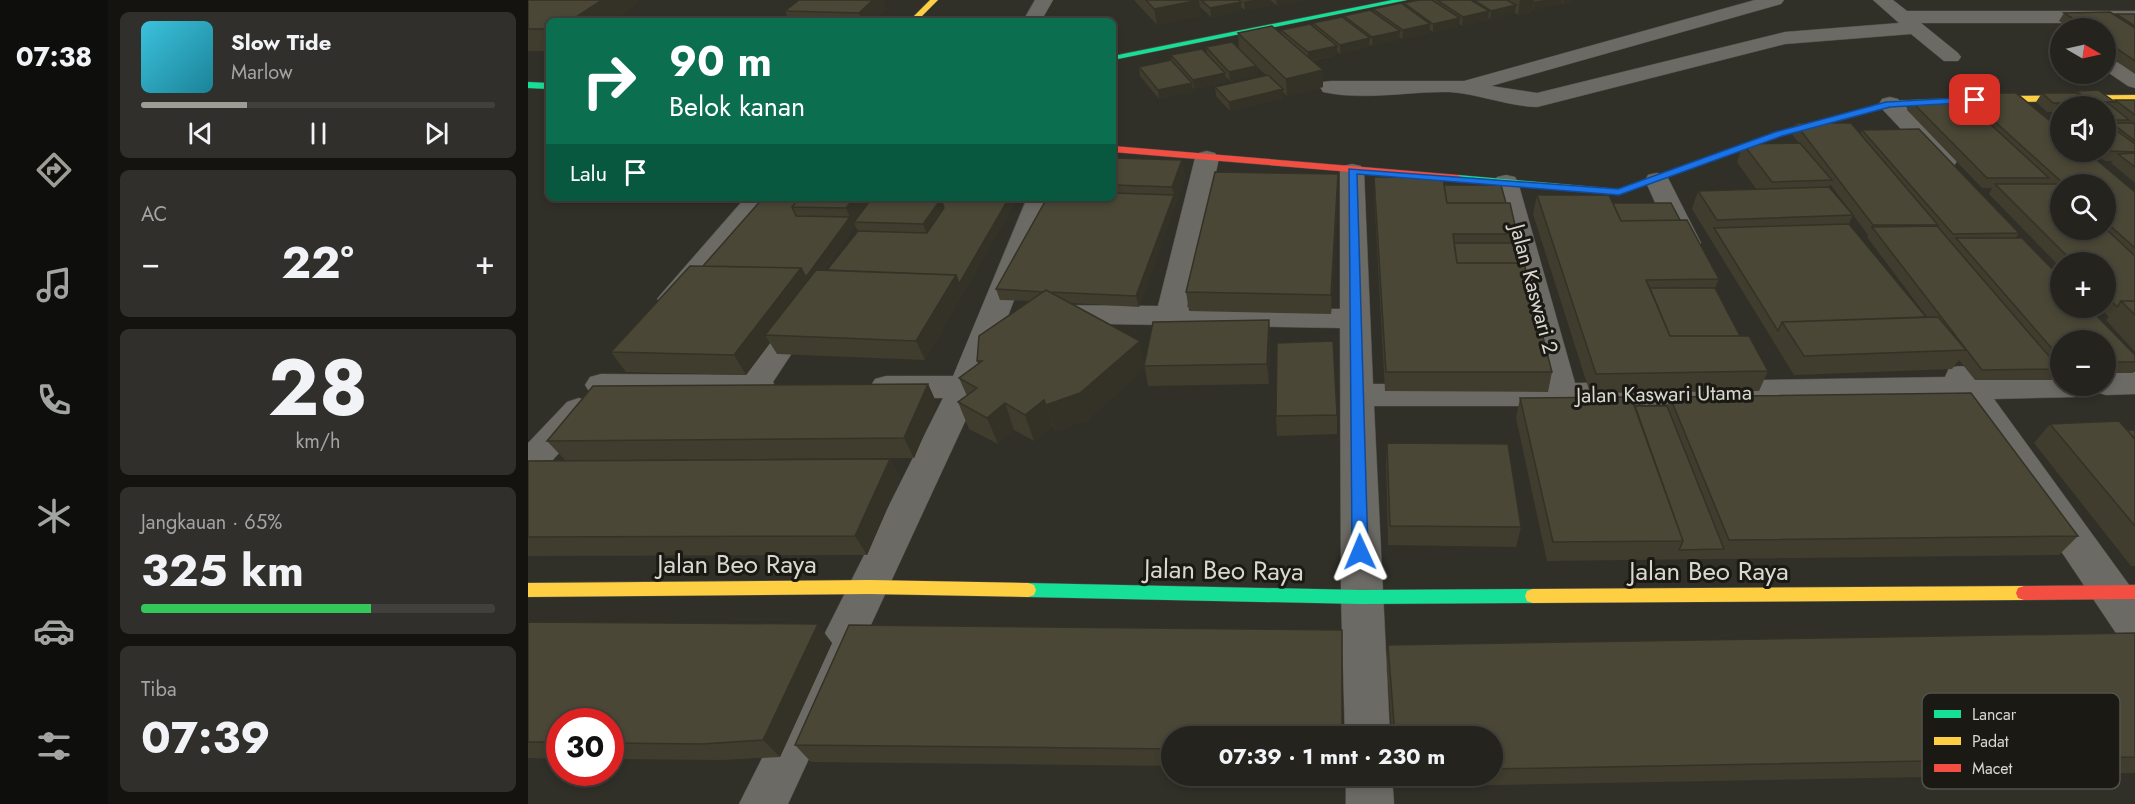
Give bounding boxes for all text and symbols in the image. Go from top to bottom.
north arrow [2050,18,2116,84]
map controls [2050,18,2116,396]
text: Slow Tide [231,26,331,58]
text: 90 m [669,31,772,92]
text: 07:38 [16,37,92,76]
icon: right [570,42,648,120]
text: Marlow [231,58,293,87]
pin [1949,74,2000,125]
icon: arrive [1958,83,1991,116]
text: Belok kanan [669,87,805,126]
button: sound [2050,96,2116,162]
icon: previous [184,117,217,150]
icon: pause [302,117,335,150]
icon: next [420,117,453,150]
icon: directions [33,149,75,191]
icon: arrive [619,156,652,189]
text: Lalu [570,157,607,189]
button: search [2050,174,2116,240]
text: AC [141,200,167,229]
street label: Jalan Kaswari 2 [1502,218,1566,357]
text: 22° [281,230,354,295]
text: − [141,239,160,286]
text: + [475,239,495,286]
button: + [2050,252,2116,318]
icon: music [33,264,75,306]
button: − [2050,330,2116,396]
text: 28 [268,332,368,444]
street label: Jalan Kaswari Utama [1573,377,1752,411]
icon: phone [33,379,75,421]
text: km/h [295,427,341,456]
icon: climate [33,495,75,537]
text: Jangkauan · 65% [141,508,282,537]
position arrow [1328,520,1392,584]
text: 325 km [141,538,304,603]
street label: Jalan Beo Raya [654,545,817,583]
street label: Jalan Beo Raya [1141,550,1304,590]
street label: Jalan Beo Raya [1626,552,1789,590]
icon: car [33,610,75,652]
text: Tiba [141,675,177,704]
legend [1922,693,2120,789]
text: Lancar [1972,703,2017,726]
text: 07:39 [141,705,270,770]
speed limit sign: 30 [546,708,624,786]
icon: filters [33,725,75,767]
text: Padat [1972,730,2009,753]
text: 07:39 · 1 mnt · 230 m [1219,740,1445,772]
text: Macet [1972,757,2013,780]

